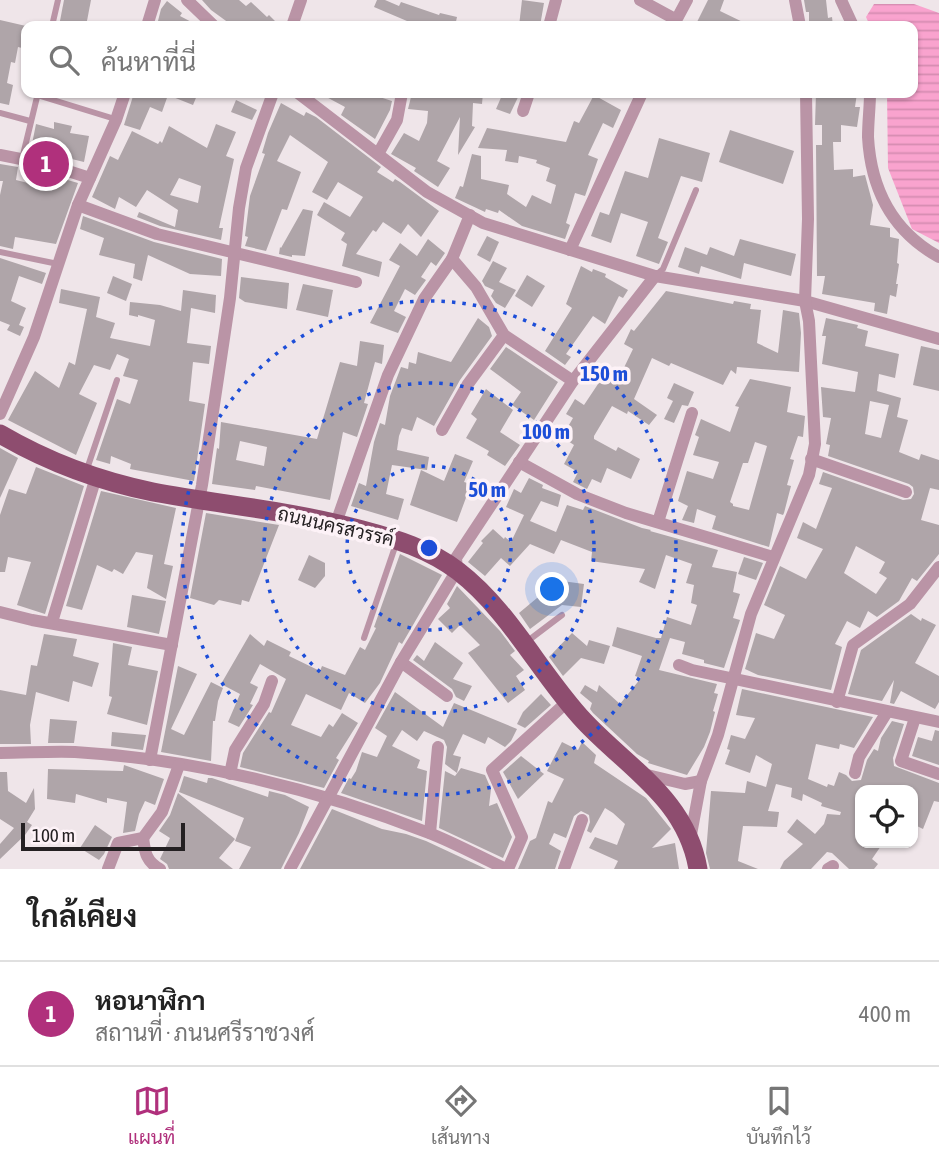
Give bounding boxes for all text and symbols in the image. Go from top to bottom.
search box [21,21,918,98]
icon: search [45,41,83,79]
text: ค้นหาที่นี่ [101,47,196,77]
pin: 1 [23,138,69,190]
text: 150 m [580,361,628,385]
text: 100 m [522,419,570,443]
text: 50 m [468,477,506,501]
street label: ถนนนครสวรรค์ [276,501,396,550]
centre of rings [417,536,441,560]
your location [535,572,569,606]
map controls [855,785,918,848]
button: locate [855,785,918,848]
scale bar [21,820,186,852]
text: 100 m [32,824,75,846]
text: ใกล้เคียง [28,899,137,933]
text: หอนาฬิกา [95,986,206,1016]
text: 1 [46,1001,56,1027]
text: 400 m [859,1001,911,1027]
text: สถานที่ · ภนนศรีราชวงศ์ [95,1020,315,1046]
tab: แผนที่ [128,1082,175,1148]
tab: เส้นทาง [431,1082,490,1148]
tab: บันทึกไว้ [746,1082,811,1148]

